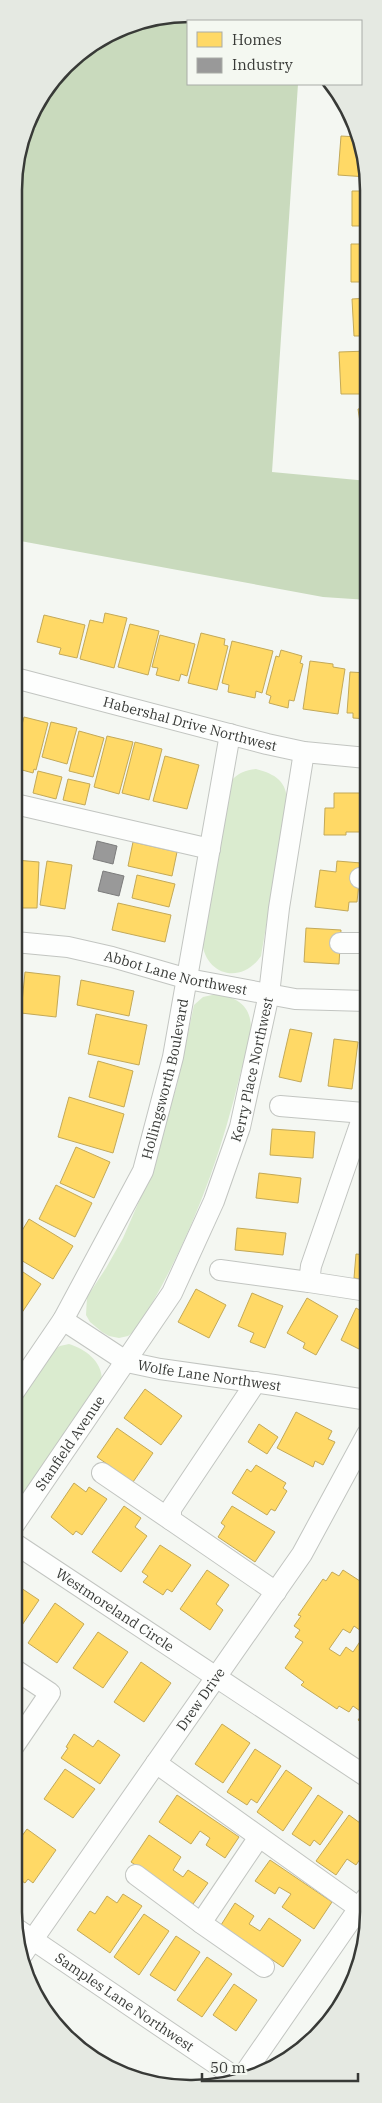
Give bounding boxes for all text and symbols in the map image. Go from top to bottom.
legend [187,20,362,85]
text: Homes [232,30,282,49]
text: Industry [232,55,293,74]
street label: Habershal Drive Northwest [101,693,279,755]
street label: Abbot Lane Northwest [102,946,249,999]
street label: Kerry Place Northwest [226,995,277,1144]
street label: Hollingsworth Boulevard [137,997,192,1161]
street label: Wolfe Lane Northwest [136,1355,282,1395]
street label: Stanfield Avenue [31,1392,109,1494]
street label: Westmoreland Circle [52,1564,177,1656]
street label: Drew Drive [172,1664,229,1734]
street label: Samples Lane Northwest [52,1949,198,2056]
scale bar [202,2050,358,2082]
text: 50 m [210,2058,246,2077]

